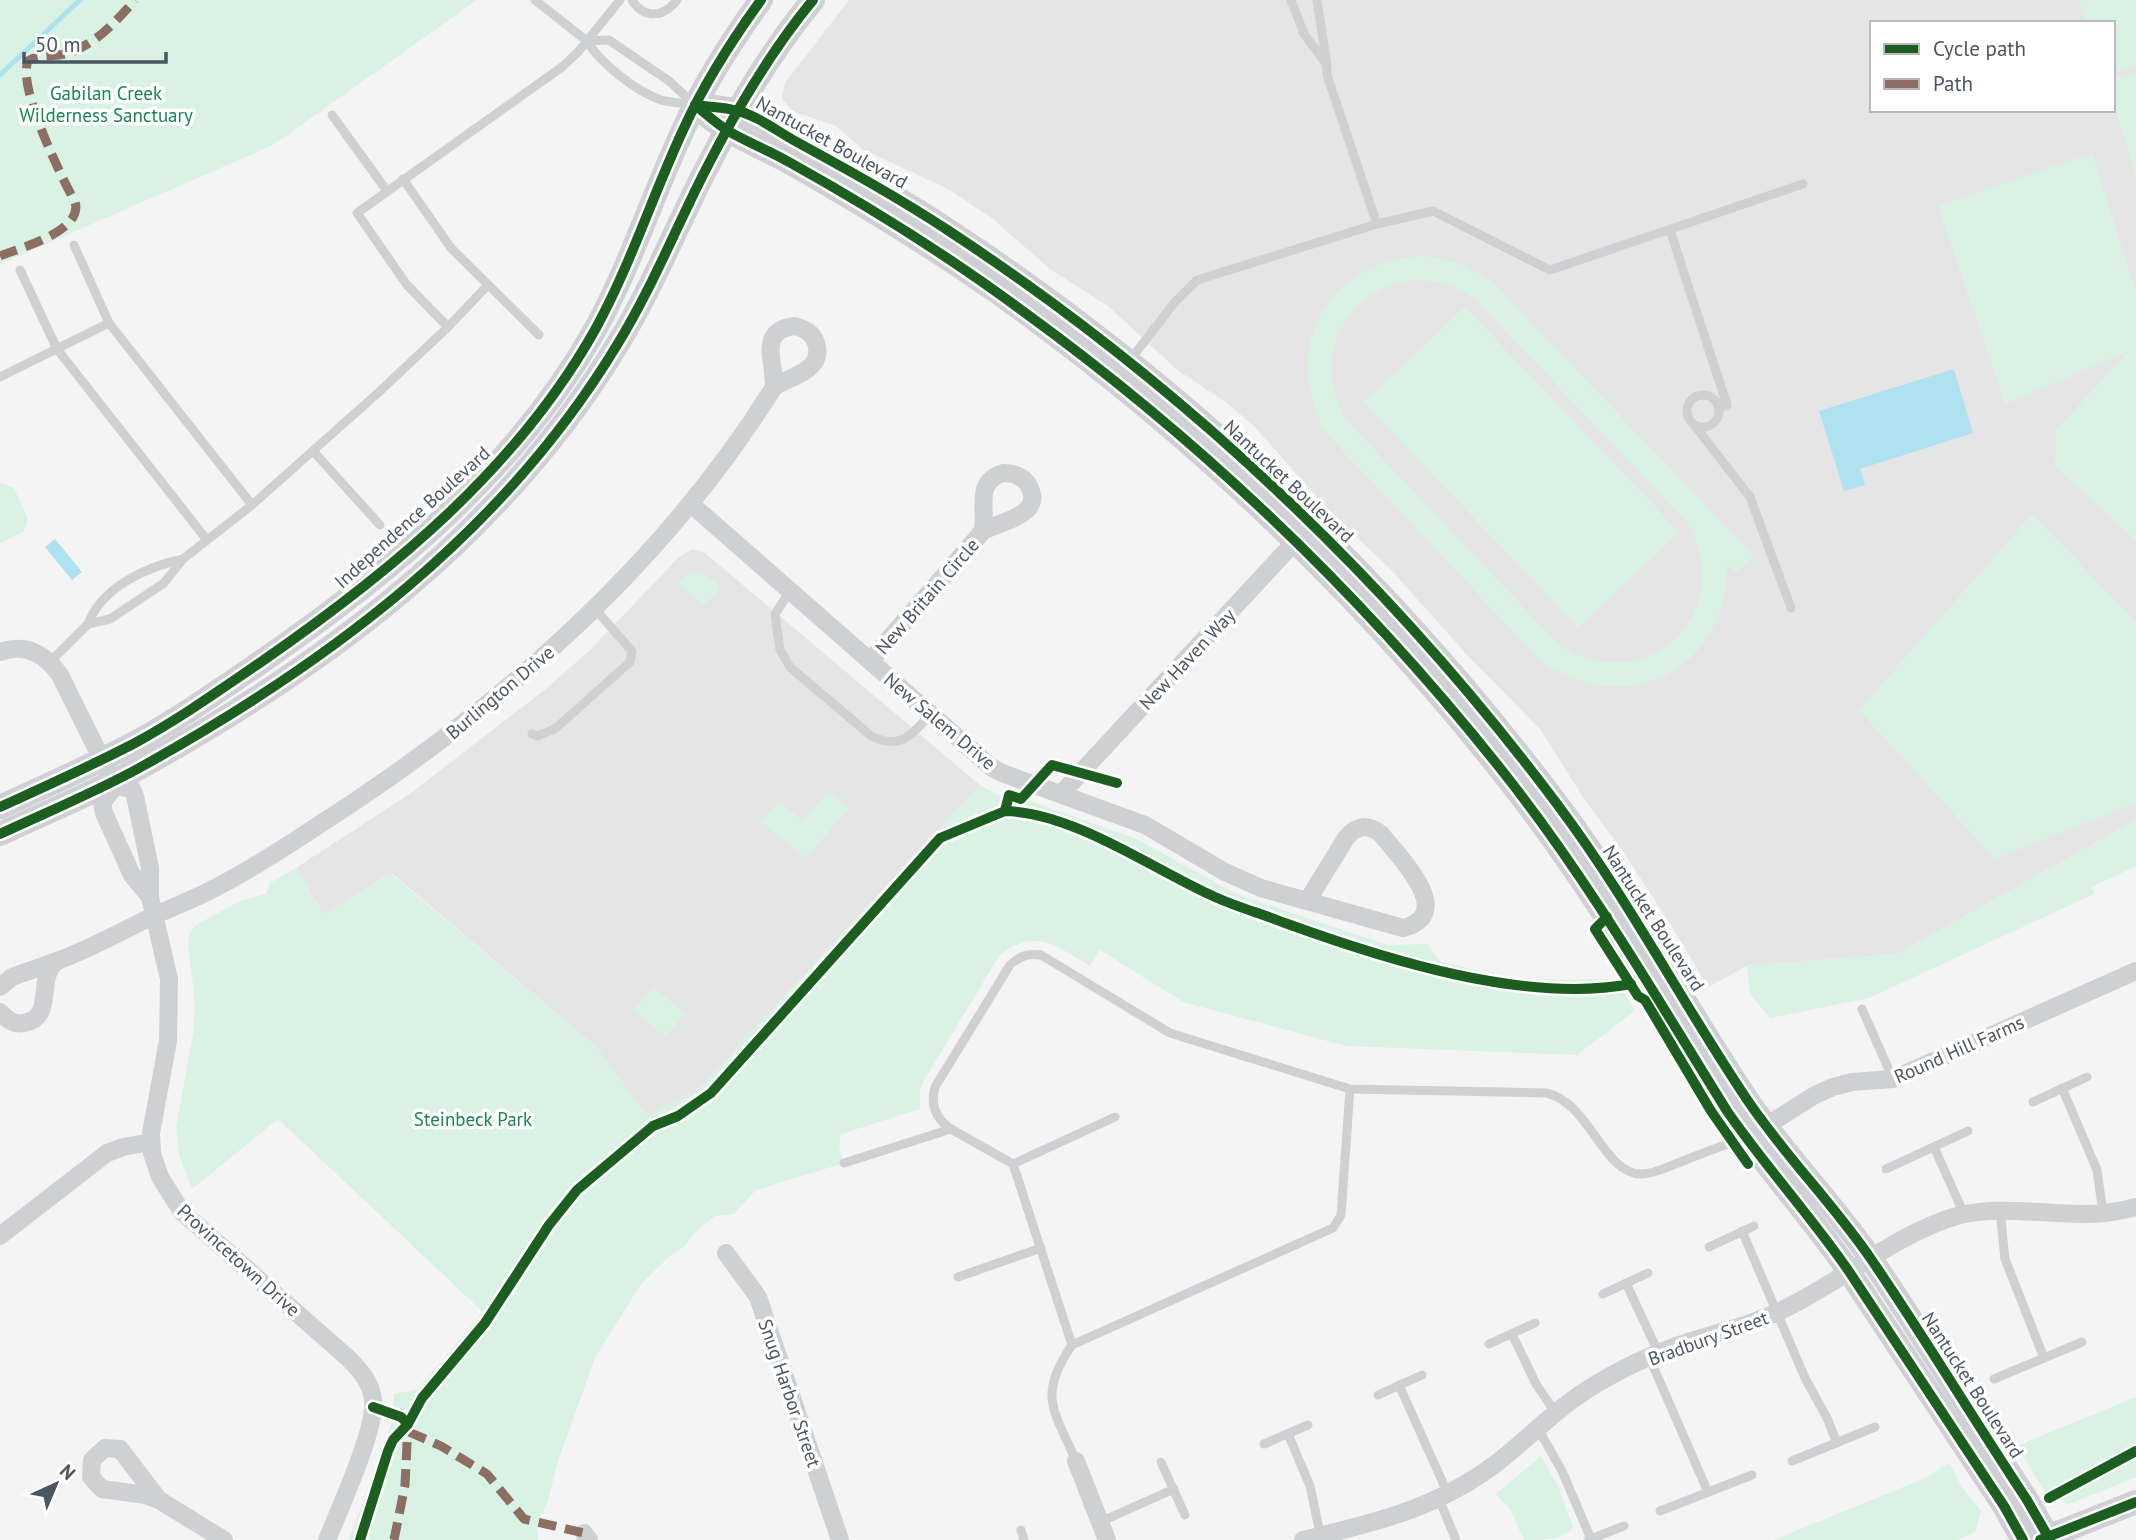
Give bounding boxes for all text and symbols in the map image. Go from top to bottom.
scale bar [24,21,166,65]
legend [1870,21,2115,112]
text: 50 m [35,31,81,58]
text: Cycle path [1933,35,2026,62]
text: Path [1933,70,1973,97]
park label: Gabilan Creek Wilderness Sanctuary [19,81,193,127]
street label: Nantucket Boulevard [752,90,912,194]
street label: Nantucket Boulevard [1219,414,1359,548]
street label: Independence Boulevard [329,441,495,593]
street label: New Britain Circle [870,533,984,659]
street label: New Haven Way [1134,603,1240,715]
street label: Burlington Drive [441,640,559,744]
street label: New Salem Drive [879,667,1001,775]
street label: Nantucket Boulevard [1598,840,1710,996]
street label: Round Hill Farms [1890,1010,2028,1088]
park label: Steinbeck Park [414,1107,532,1131]
street label: Provincetown Drive [173,1199,305,1321]
street label: Bradbury Street [1645,1305,1772,1371]
street label: Nantucket Boulevard [1917,1307,2029,1463]
street label: Snug Harbor Street [753,1316,827,1471]
north arrow [21,1449,91,1519]
text: N [55,1459,81,1485]

